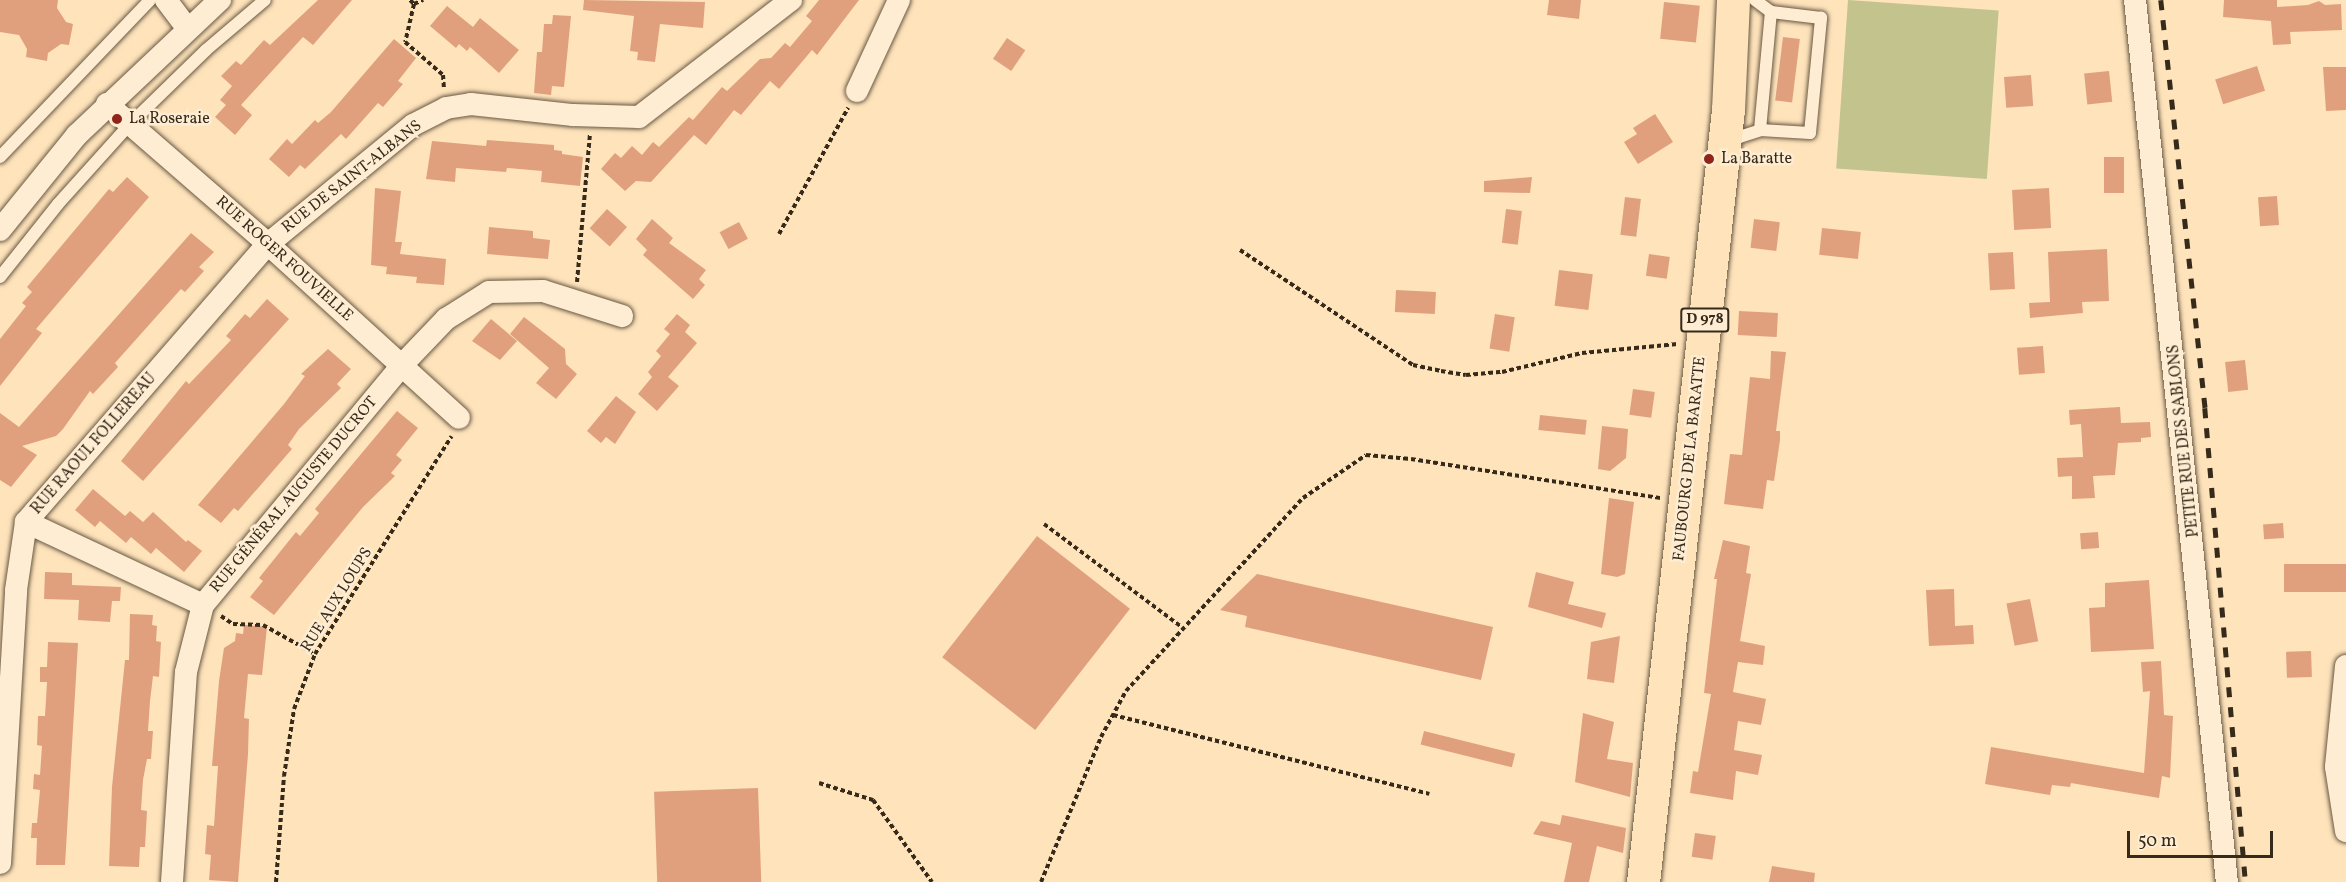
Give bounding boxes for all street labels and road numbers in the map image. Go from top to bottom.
street label: RUE DE SAINT-ALBANS [278,116,426,238]
street label: RUE ROGER FOUVIELLE [211,192,357,326]
road number: D 978 [1680,308,1730,332]
street label: PETITE RUE DES SABLONS [2164,344,2204,538]
street label: FAUBOURG DE LA BARATTE [1670,356,1710,562]
street label: RUE RAOUL FOLLEREAU [27,369,161,519]
street label: RUE GÉNÉRAL AUGUSTE DUCROT [206,393,382,597]
street label: RUE AUX LOUPS [297,544,377,656]

